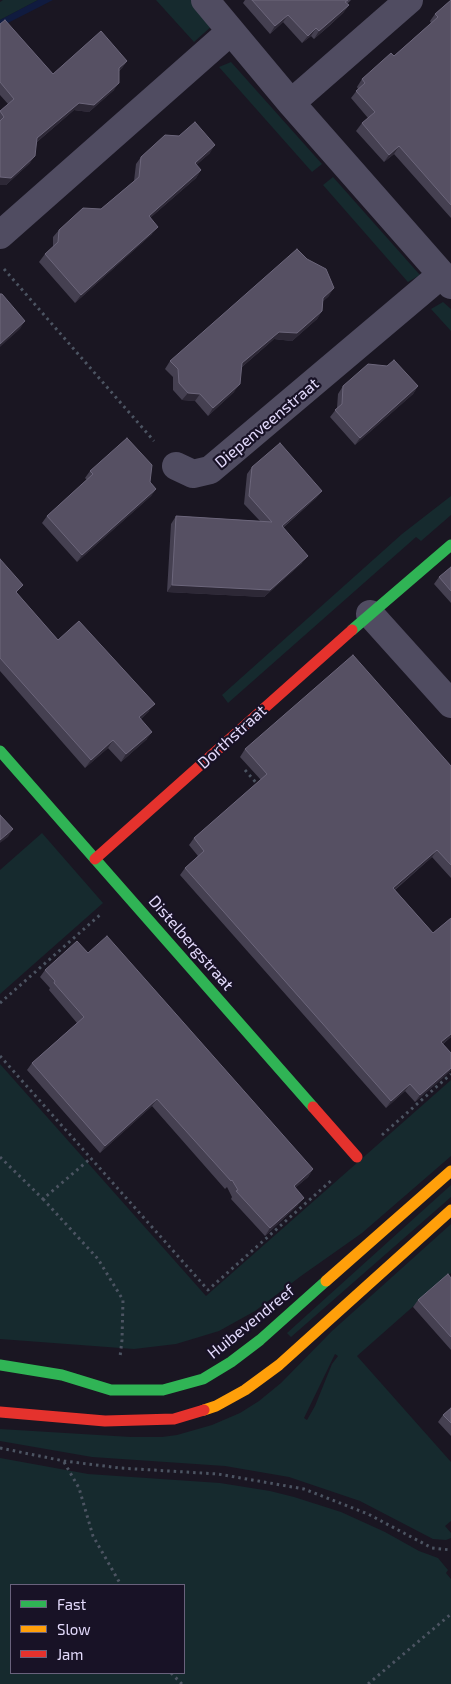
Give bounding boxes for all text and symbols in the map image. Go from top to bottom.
street label: Diepenveenstraat [211,374,323,472]
street label: Dorthstraat [194,701,270,773]
street label: Distelbergstraat [145,892,237,994]
street label: Huibevendreef [204,1281,298,1363]
legend [10,1584,185,1674]
text: Fast [57,1595,86,1613]
text: Slow [57,1620,91,1638]
text: Jam [57,1645,83,1663]

